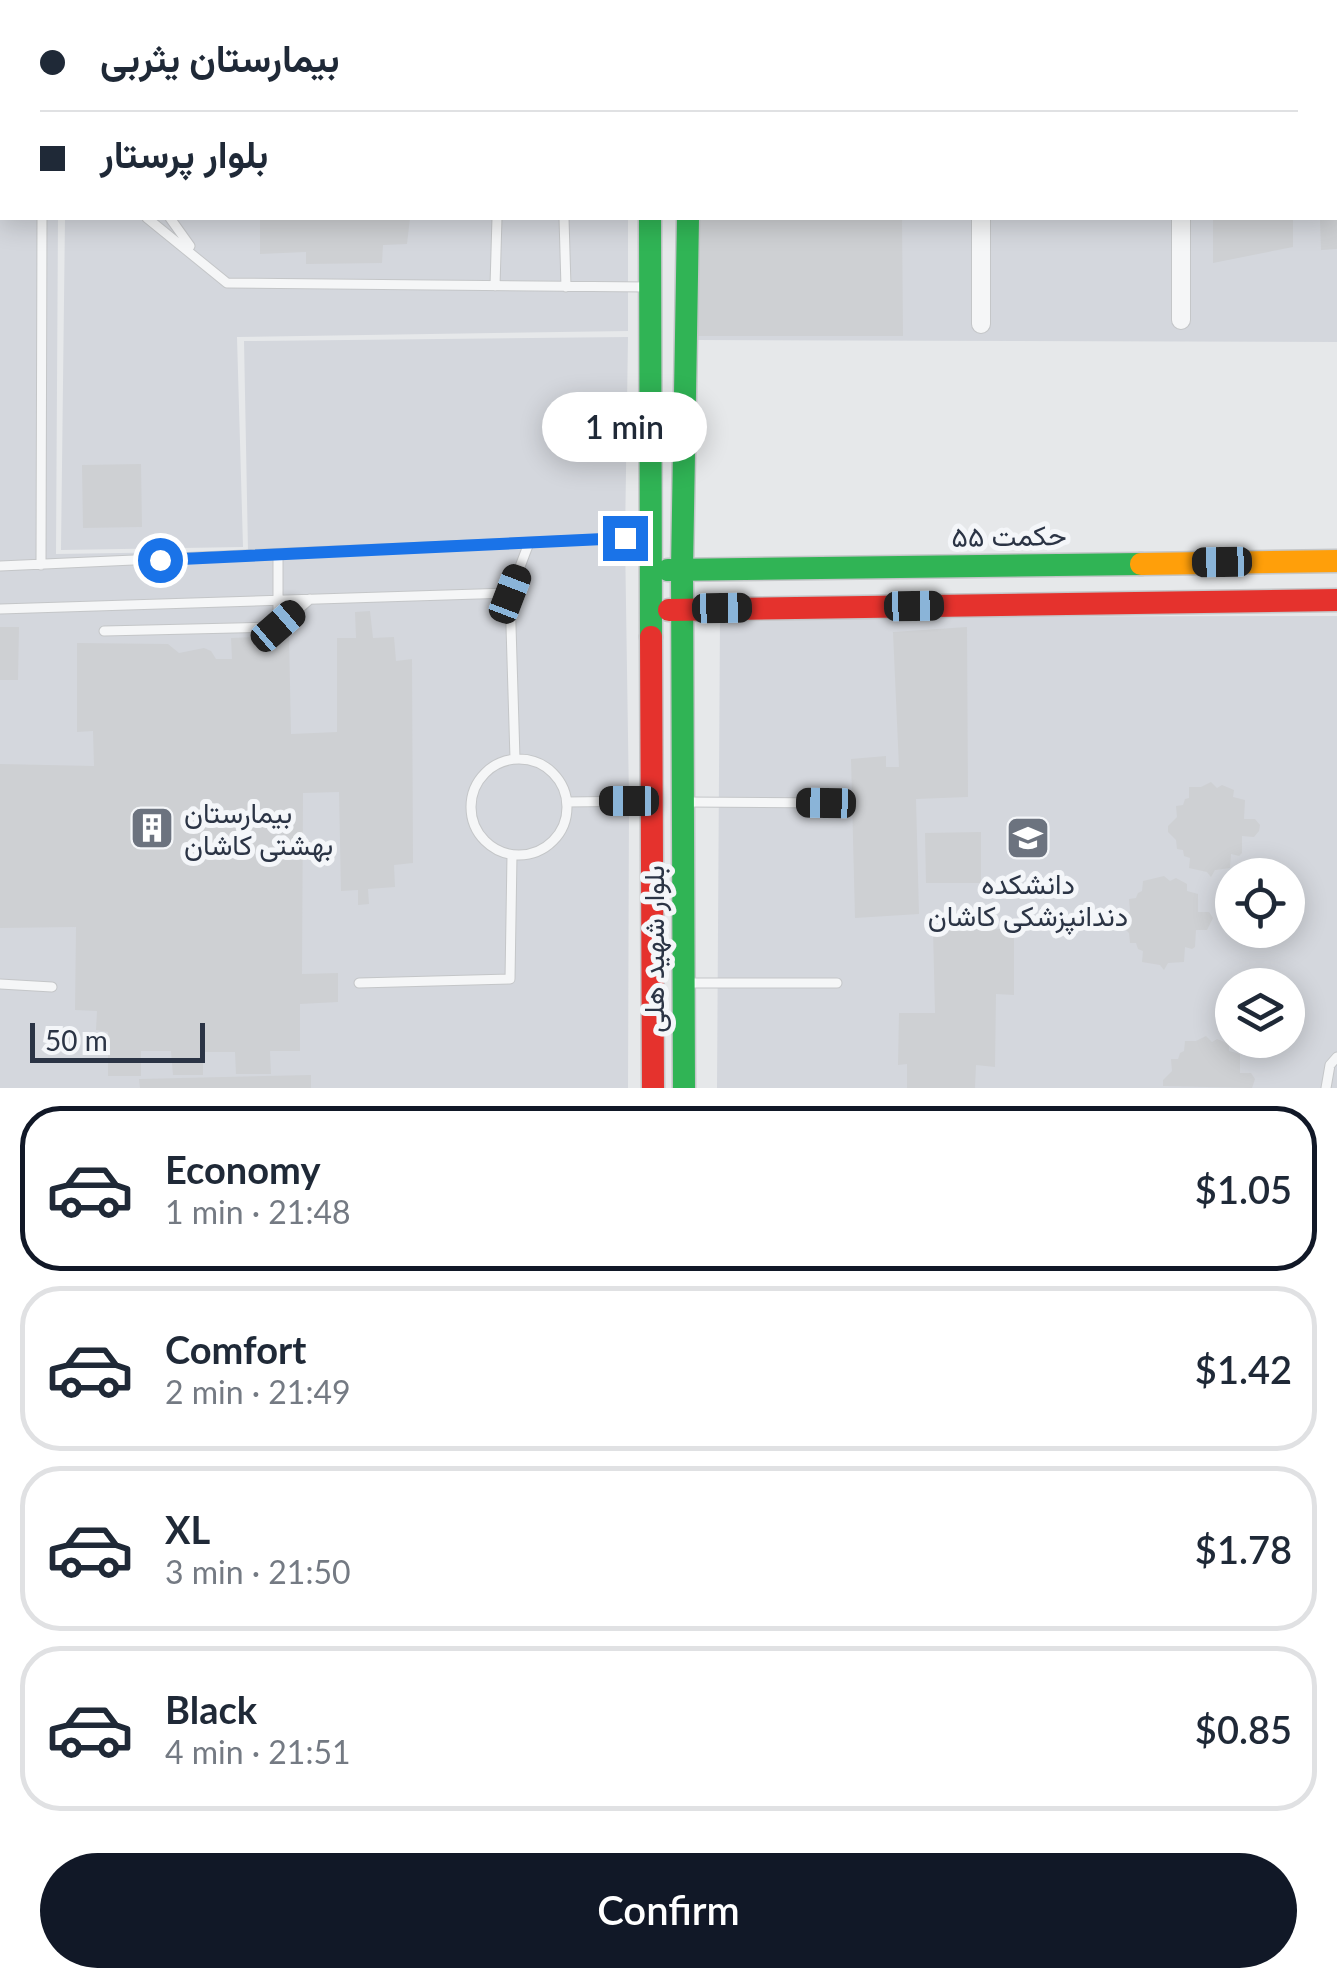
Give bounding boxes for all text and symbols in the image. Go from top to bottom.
text: بیمارستان یثربی [100,34,340,80]
text: بلوار پرستار [100,130,268,176]
callout: 1 min [542,393,708,463]
text: 1 min [585,407,664,446]
route end [603,516,648,561]
street label: حکمت ۵۵ [951,517,1067,553]
route start [138,538,183,583]
car [1192,546,1252,578]
car [485,561,535,627]
car [884,590,944,622]
car [692,592,752,624]
car [246,595,310,657]
car [599,786,659,816]
car [796,787,856,819]
place label: بیمارستان بهشتی کاشان [184,795,333,863]
building icon: بیمارستان بهشتی کاشان [129,805,175,851]
school or university icon: دانشکده دندانپزشکی کاشان [1005,815,1051,861]
map controls [1215,858,1305,1058]
button: locate [1215,858,1305,948]
street label: بلوار شهید هلی [636,865,672,1033]
place label: دانشکده دندانپزشکی کاشان [928,866,1128,935]
button: layers [1215,968,1305,1058]
scale bar [30,1018,205,1062]
text: 50 m [45,1023,108,1057]
icon: car [45,1144,135,1234]
text: Economy [165,1146,320,1192]
text: $1.05 [1195,1166,1292,1212]
text: 1 min · 21:48 [165,1192,351,1231]
icon: car [45,1324,135,1414]
text: Comfort [165,1326,306,1372]
text: $1.42 [1195,1346,1292,1392]
text: 2 min · 21:49 [165,1372,351,1411]
icon: car [45,1504,135,1594]
text: XL [165,1506,210,1552]
text: $1.78 [1195,1526,1292,1572]
text: 3 min · 21:50 [165,1552,351,1591]
icon: car [45,1684,135,1774]
text: Black [165,1686,257,1732]
text: $0.85 [1195,1706,1292,1752]
text: 4 min · 21:51 [165,1732,351,1771]
button: Confirm [40,1853,1297,1968]

